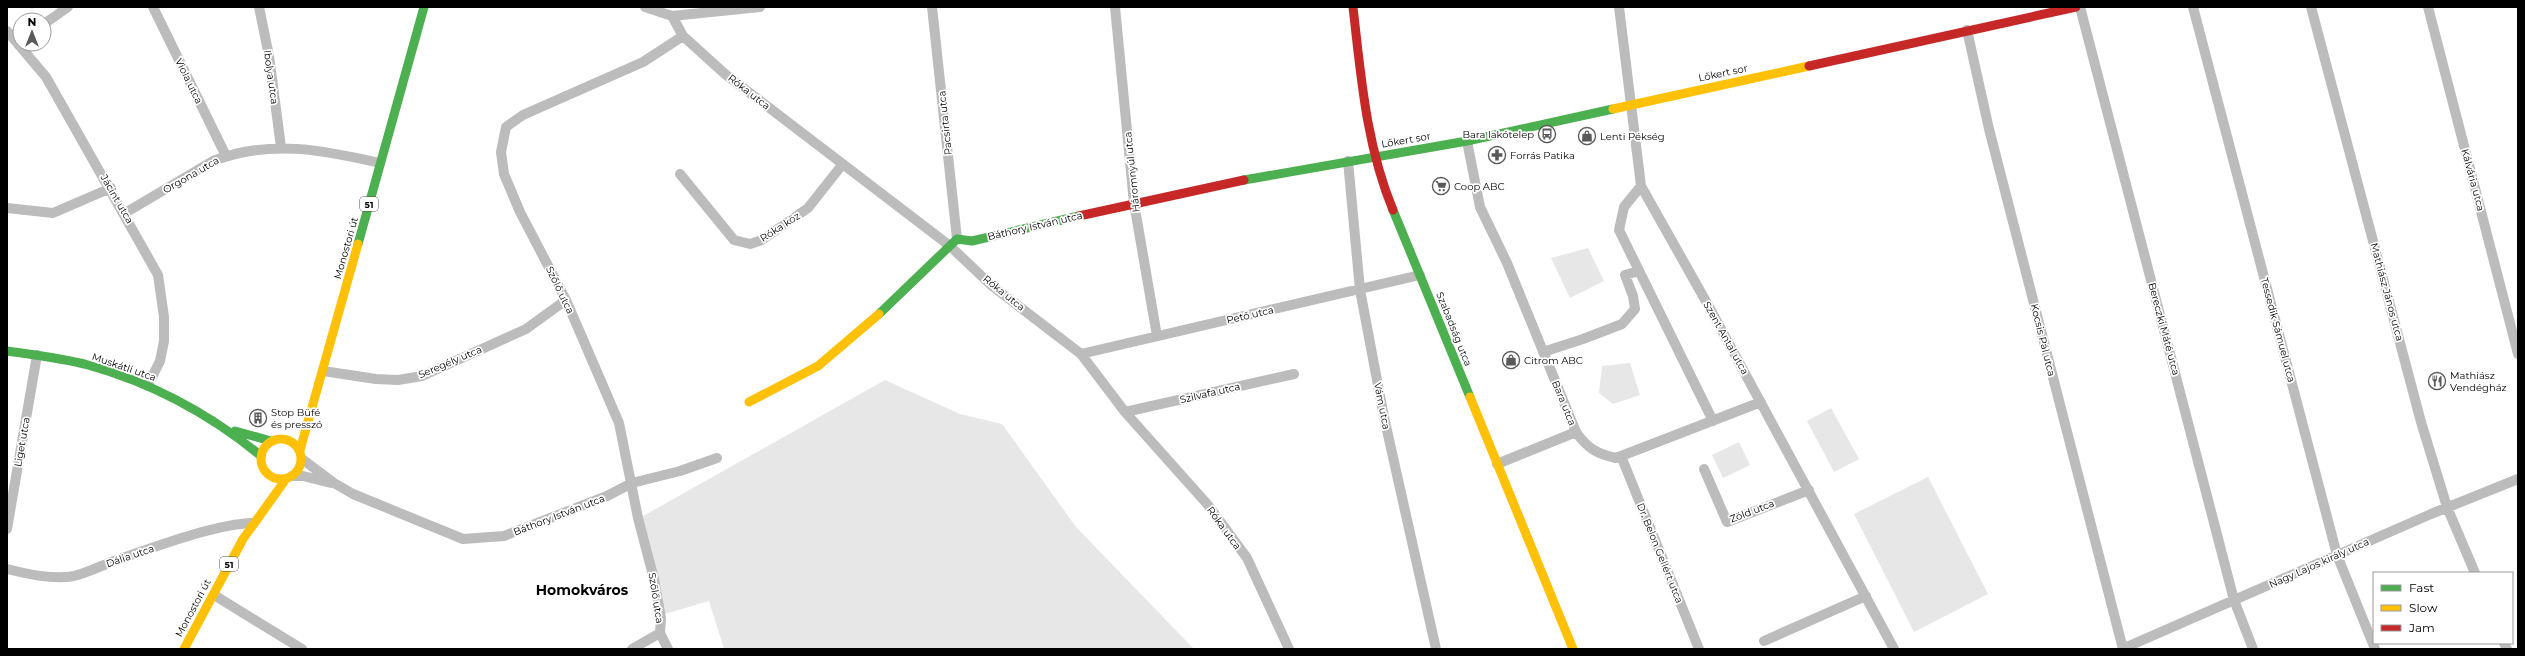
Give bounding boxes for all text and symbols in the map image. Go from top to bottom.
north arrow [12,12,52,52]
text: N [28,15,36,29]
street label: Ibolya utca [261,49,281,105]
street label: Viola utca [172,56,206,106]
street label: Lőkert sor [1697,61,1749,85]
street label: Róka utca [725,71,773,113]
street label: Pacsirta utca [935,90,955,156]
bus stop icon: Bara lakótelep [1537,124,1557,144]
shop icon: Lenti Pékség [1577,126,1597,146]
place label: Bara lakótelep [1462,128,1534,141]
street label: Lőkert sor [1380,129,1432,151]
place label: Lenti Pékség [1600,130,1665,143]
street label: Háromnyúl utca [1121,131,1143,213]
pharmacy icon: Forrás Patika [1487,145,1507,165]
street label: Kálvária utca [2458,147,2488,213]
place label: Forrás Patika [1510,149,1575,162]
street label: Orgona utca [161,154,221,196]
street label: Jácint utca [97,171,136,226]
supermarket icon: Coop ABC [1431,176,1451,196]
place label: Coop ABC [1454,180,1505,193]
road number: 51 [360,197,378,211]
street label: Róka köz [758,209,802,245]
street label: Báthory István utca [986,209,1084,243]
street label: Monostori út [331,215,361,281]
street label: Mathiász János utca [2368,242,2406,342]
street label: Szőlő utca [543,264,577,316]
street label: Róka utca [980,272,1028,314]
street label: Tessedik Sámuel utca [2258,276,2298,384]
street label: Bereczki Máté utca [2145,281,2183,377]
street label: Szabadság utca [1433,290,1475,368]
street label: Szent Antal utca [1700,299,1752,377]
street label: Kocsis Pál utca [2028,302,2058,378]
street label: Pető utca [1225,303,1275,327]
street label: Seregély utca [416,343,484,381]
street label: Muskátli utca [90,350,158,384]
shop icon: Citrom ABC [1501,350,1521,370]
place label: Citrom ABC [1524,354,1583,367]
place label: Mathiász Vendégház [2450,369,2507,394]
restaurant icon: Mathiász Vendégház [2427,371,2447,391]
street label: Bara utca [1549,378,1579,428]
street label: Szilvafa utca [1178,380,1242,406]
street label: Vám utca [1371,381,1393,431]
place label: Stop Büfé és presszó [271,406,322,431]
building icon: Stop Büfé és presszó [248,408,268,428]
street label: Liget utca [11,416,33,468]
street label: Báthory István utca [511,492,607,538]
street label: Zöld utca [1728,497,1776,525]
street label: Dr. Belon Gellért utca [1634,501,1686,605]
street label: Róka utca [1204,504,1244,552]
street label: Nagy Lajos király utca [2267,535,2371,591]
street label: Dália utca [104,542,156,570]
road number: 51 [220,557,238,571]
street label: Szőlő utca [646,572,666,624]
legend [2373,572,2513,644]
street label: Monostori út [172,577,214,639]
text: Fast [2409,580,2434,595]
district label: Homokváros [536,581,629,599]
text: Slow [2409,600,2438,615]
text: Jam [2408,620,2435,635]

